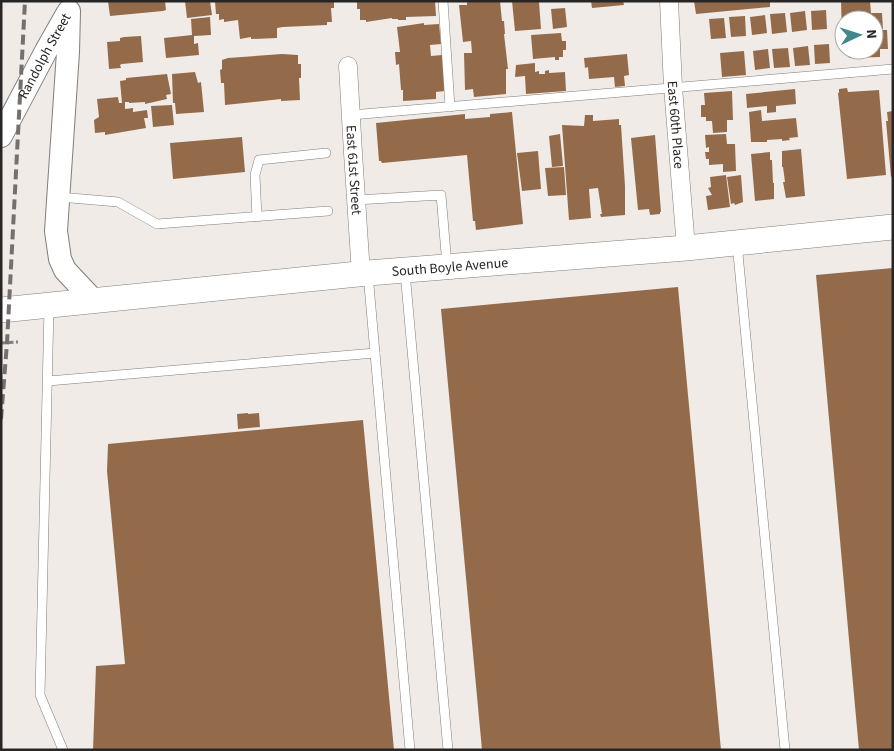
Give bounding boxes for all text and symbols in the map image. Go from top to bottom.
street label: Randolph Street [13,10,77,103]
north arrow [834,10,884,60]
text: N [861,29,881,40]
street label: East 60th Place [662,80,689,170]
street label: East 61st Street [340,124,366,216]
street label: South Boyle Avenue [391,253,509,282]

